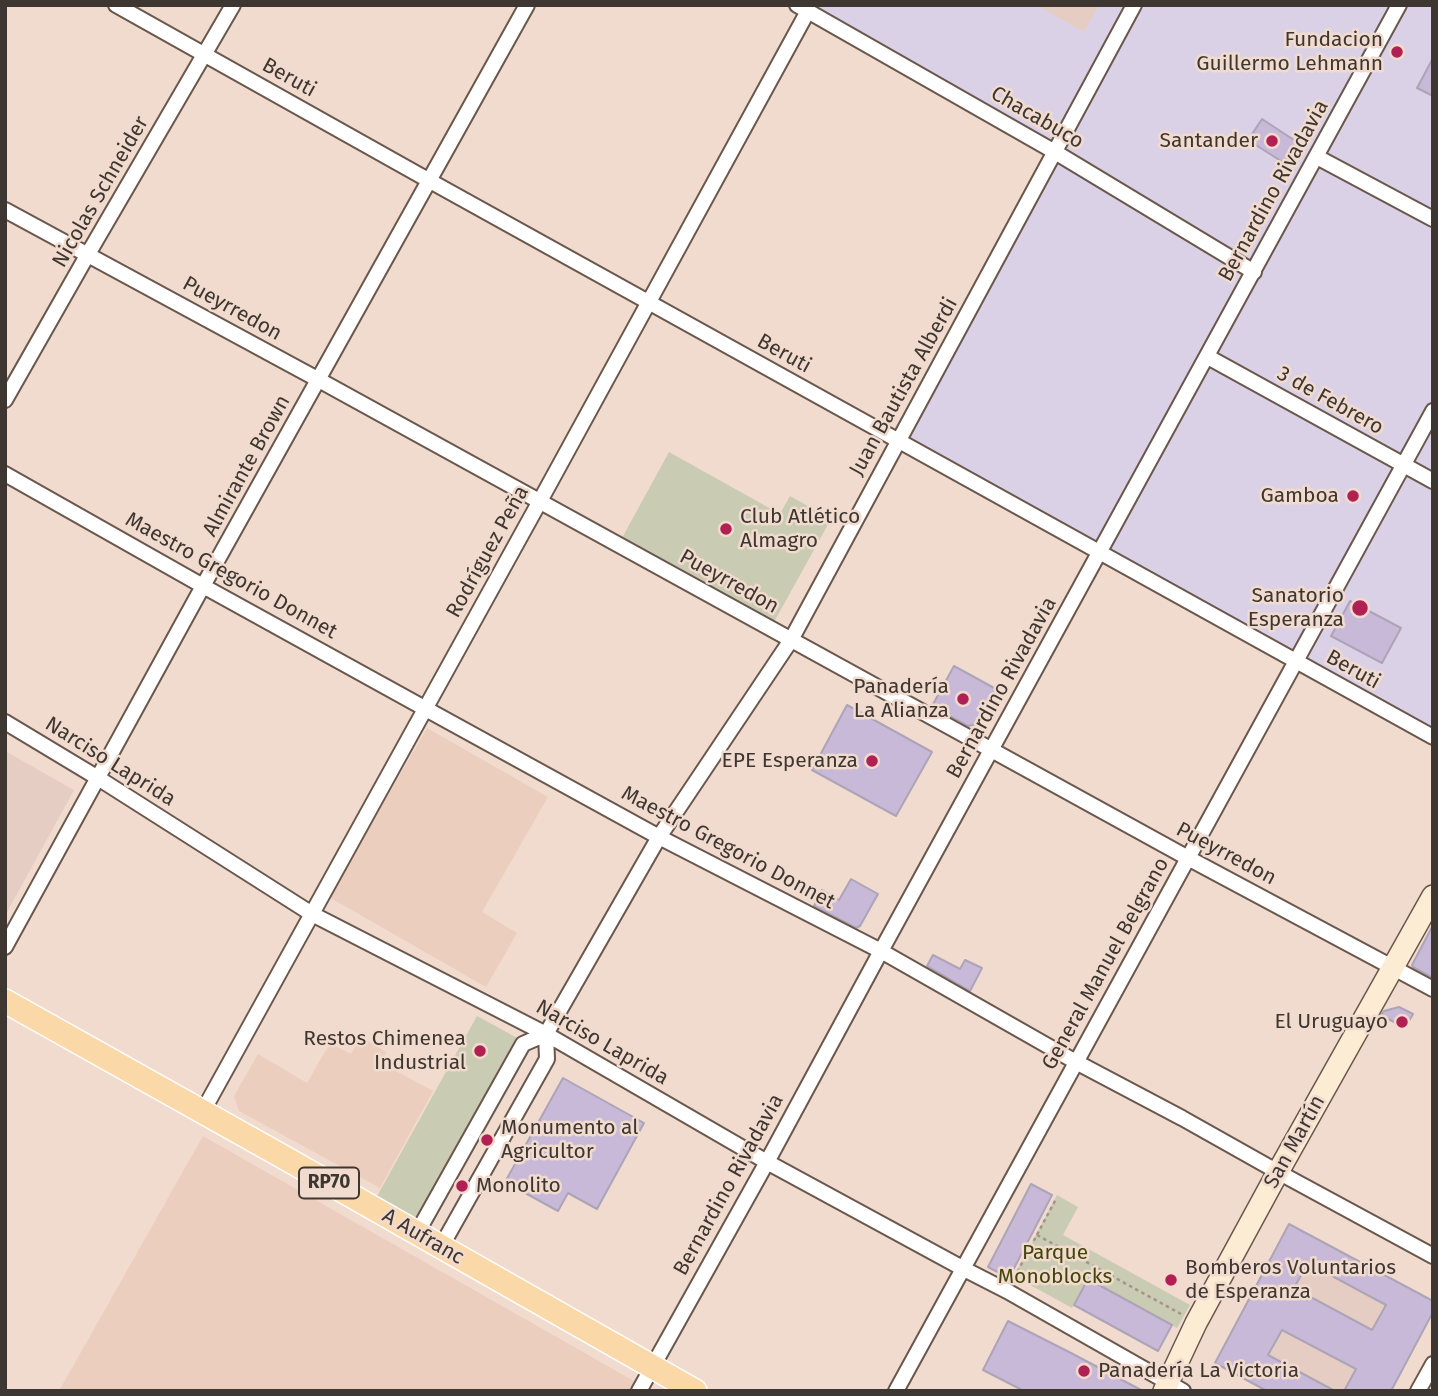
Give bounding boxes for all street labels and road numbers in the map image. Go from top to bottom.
street label: Beruti [258,53,320,103]
street label: Chacabuco [986,81,1088,155]
street label: Bernardino Rivadavia [1214,96,1334,286]
street label: Nicolas Schneider [48,112,154,272]
street label: Pueyrredon [178,271,286,347]
street label: Juan Bautista Alberdi [844,293,964,481]
street label: Beruti [753,329,815,379]
street label: 3 de Febrero [1272,361,1388,441]
street label: Almirante Brown [198,391,296,541]
street label: Rodríguez Peña [441,482,535,622]
street label: Maestro Gregorio Donnet [121,507,341,645]
street label: Pueyrredon [675,544,783,620]
street label: Bernardino Rivadavia [942,593,1062,783]
street label: Beruti [1322,645,1384,695]
street label: Narciso Laprida [40,712,180,812]
street label: Maestro Gregorio Donnet [617,781,839,915]
street label: Pueyrredon [1172,817,1280,891]
street label: General Manuel Belgrano [1037,853,1175,1075]
street label: Narciso Laprida [531,995,673,1091]
street label: Bernardino Rivadavia [669,1090,789,1280]
street label: San Martín [1259,1091,1331,1193]
road number: RP70 [299,1168,359,1198]
street label: A Aufranc [378,1204,468,1270]

